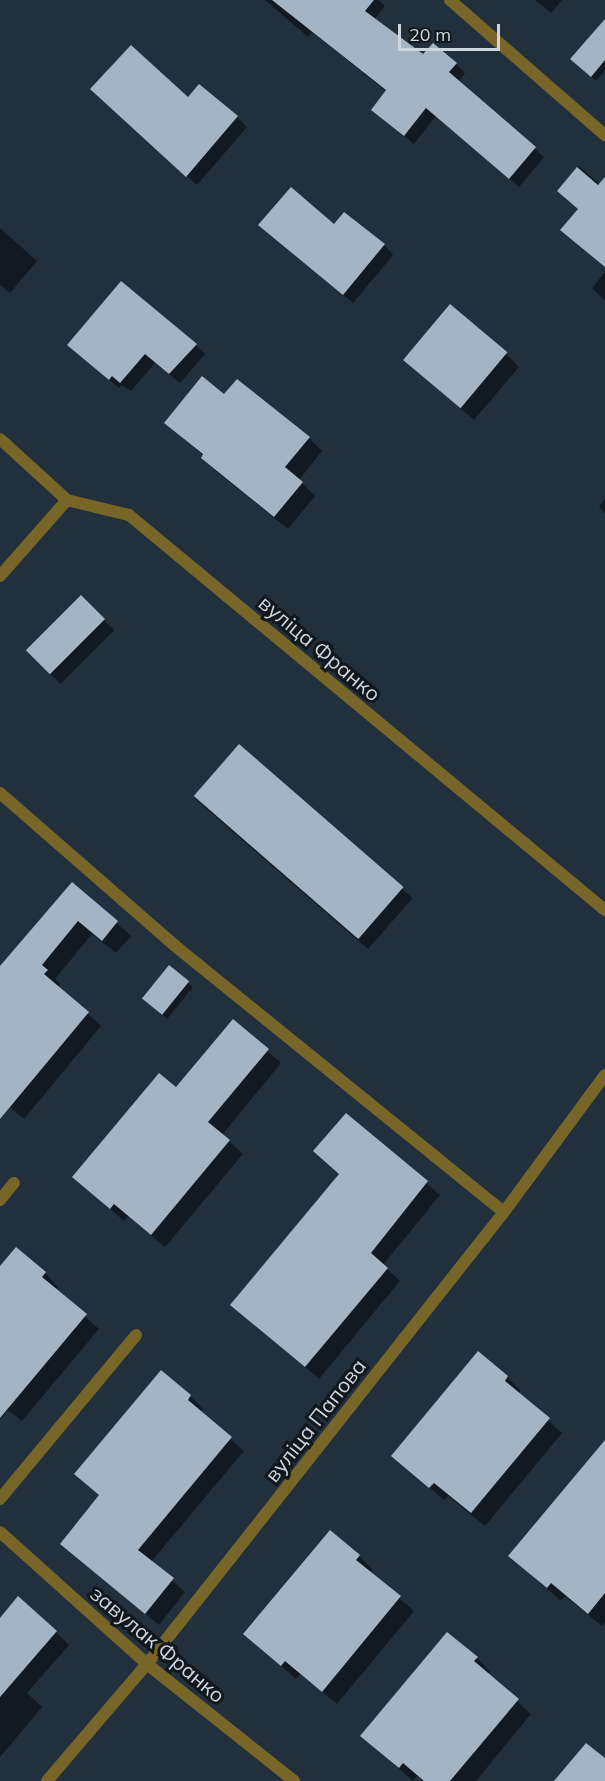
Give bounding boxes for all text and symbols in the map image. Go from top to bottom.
scale bar [401,12,503,50]
text: 20 m [409,23,451,46]
street label: вуліца Франко [254,590,386,706]
street label: вуліца Папова [259,1353,371,1487]
street label: завулак Франко [86,1580,230,1708]

